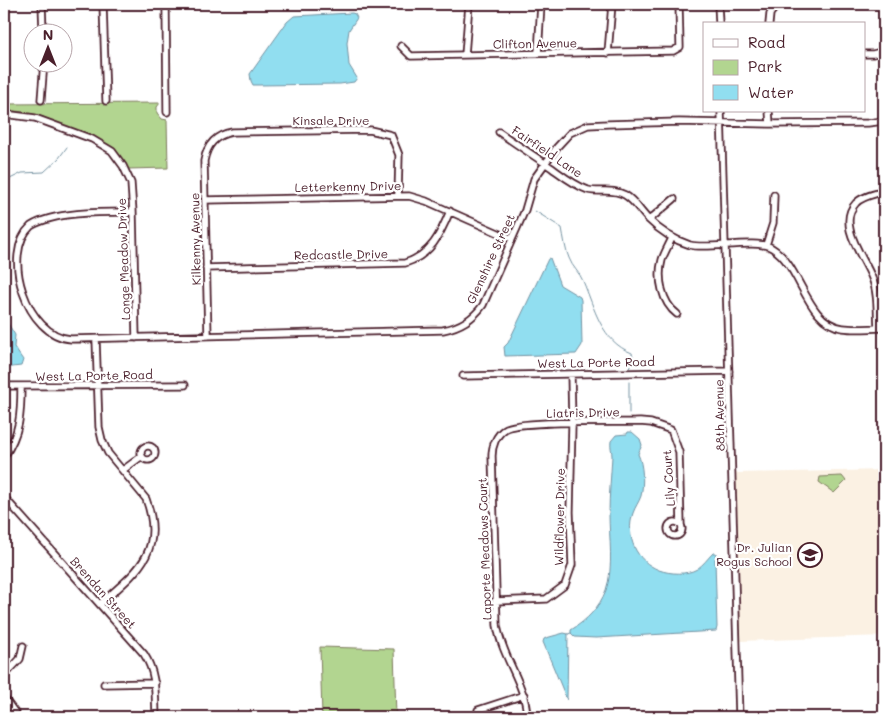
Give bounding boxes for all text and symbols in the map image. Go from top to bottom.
north arrow [22,22,72,72]
legend [703,22,866,112]
text: N [43,25,53,44]
text: Road [748,32,785,52]
street label: Clifton Avenue [493,34,577,52]
text: Park [748,56,782,76]
text: Water [748,82,794,102]
street label: Kinsale Drive [293,112,369,128]
street label: Fairfield Lane [509,122,586,181]
street label: Letterkenny Drive [295,177,401,195]
street label: Kilkenny Avenue [186,193,204,286]
street label: Longe Meadow Drive [113,198,133,320]
street label: Glenshire Street [462,211,518,306]
street label: Redcastle Drive [294,245,388,263]
street label: West La Porte Road [537,353,655,371]
street label: West La Porte Road [35,366,153,384]
street label: 88th Avenue [710,379,728,451]
street label: Liatris Drive [546,403,620,421]
street label: Lily Court [658,449,678,507]
street label: Wildflower Drive [550,468,568,566]
street label: Laporte Meadows Court [474,477,494,621]
place label: Dr. Julian Rogus School [716,539,792,569]
school or university icon: Dr. Julian Rogus School [797,542,823,568]
street label: Brendan Street [67,553,140,632]

